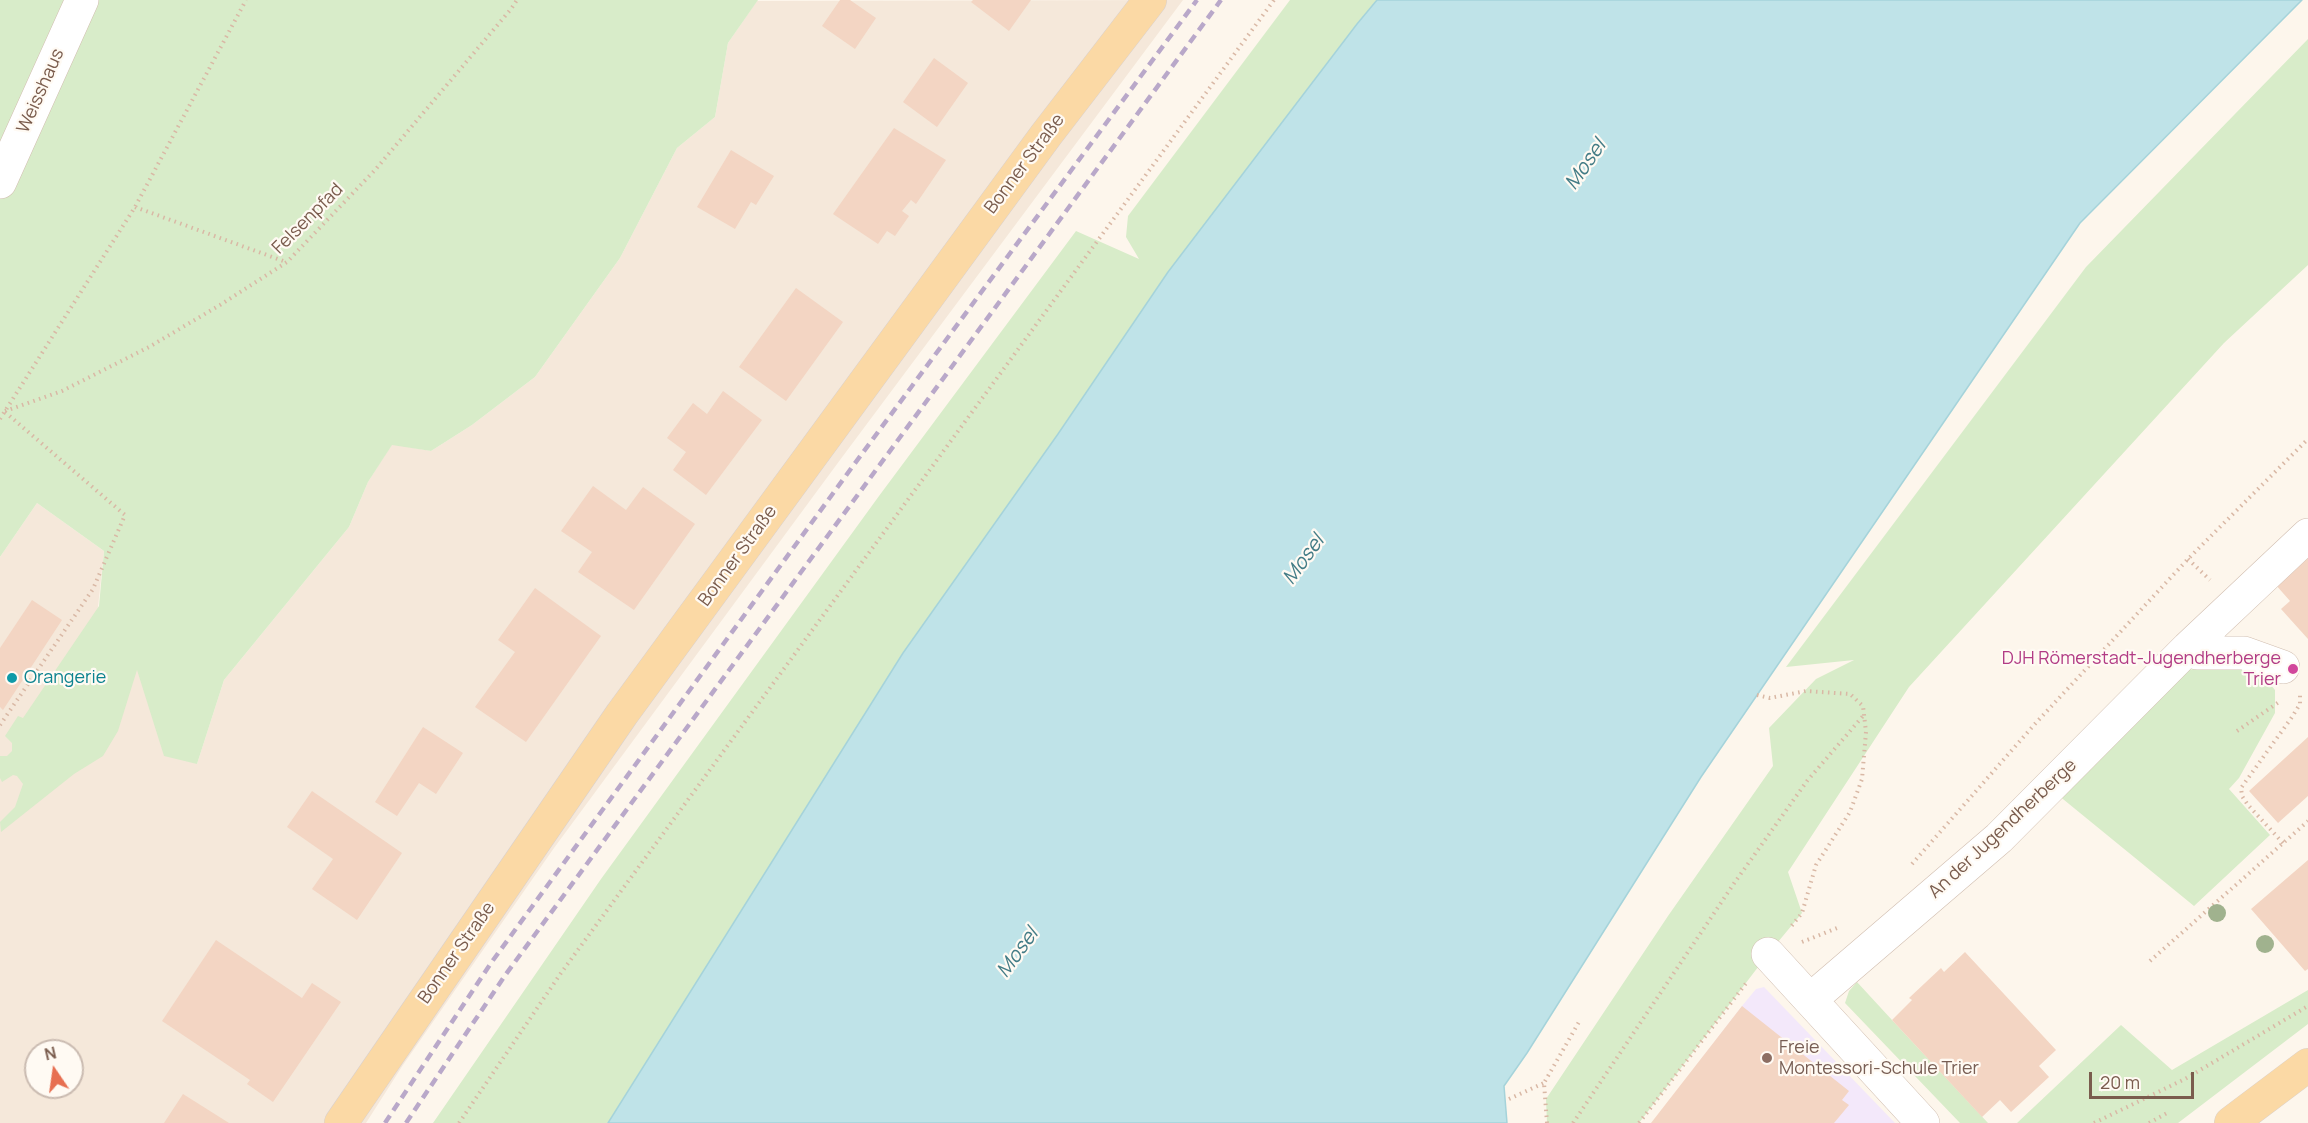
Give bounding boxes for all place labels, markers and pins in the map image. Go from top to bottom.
place label: DJH Römerstadt-Jugendherberge Trier [2002,648,2281,690]
marker: DJH Römerstadt-Jugendherberge Trier [2286,662,2300,676]
place label: Orangerie [24,667,106,689]
marker: Orangerie [5,671,19,685]
place label: Freie Montessori-Schule Trier [1779,1037,1979,1080]
marker: Freie Montessori-Schule Trier [1760,1051,1774,1065]

